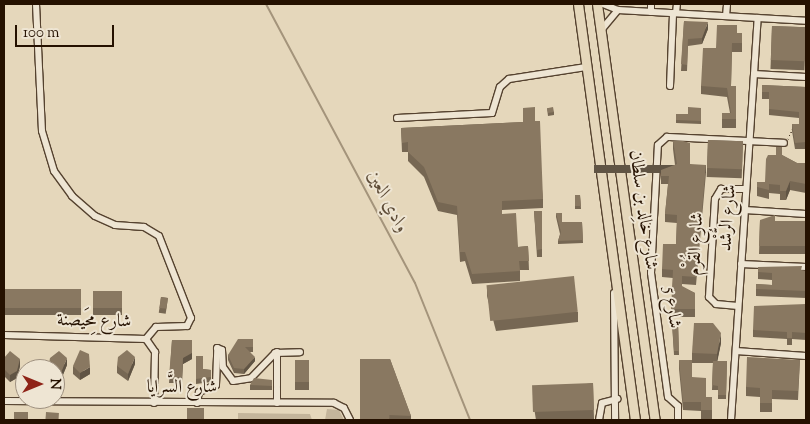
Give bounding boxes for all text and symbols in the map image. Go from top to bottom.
scale bar [18,15,116,47]
text: 100 m [23,23,59,44]
street label: شارع خالِد بن سلطان [623,149,661,271]
water label: وادي العين [361,167,413,237]
street label: شارع الرُّشْد [716,184,742,252]
street label: شارع القُرْم [685,212,709,276]
street label: شارع 5 [657,286,685,330]
street label: شارع مِحَيصنة [57,311,131,333]
north arrow [15,359,65,409]
street label: شارع السَّرايا [147,377,217,399]
text: N [44,378,64,390]

